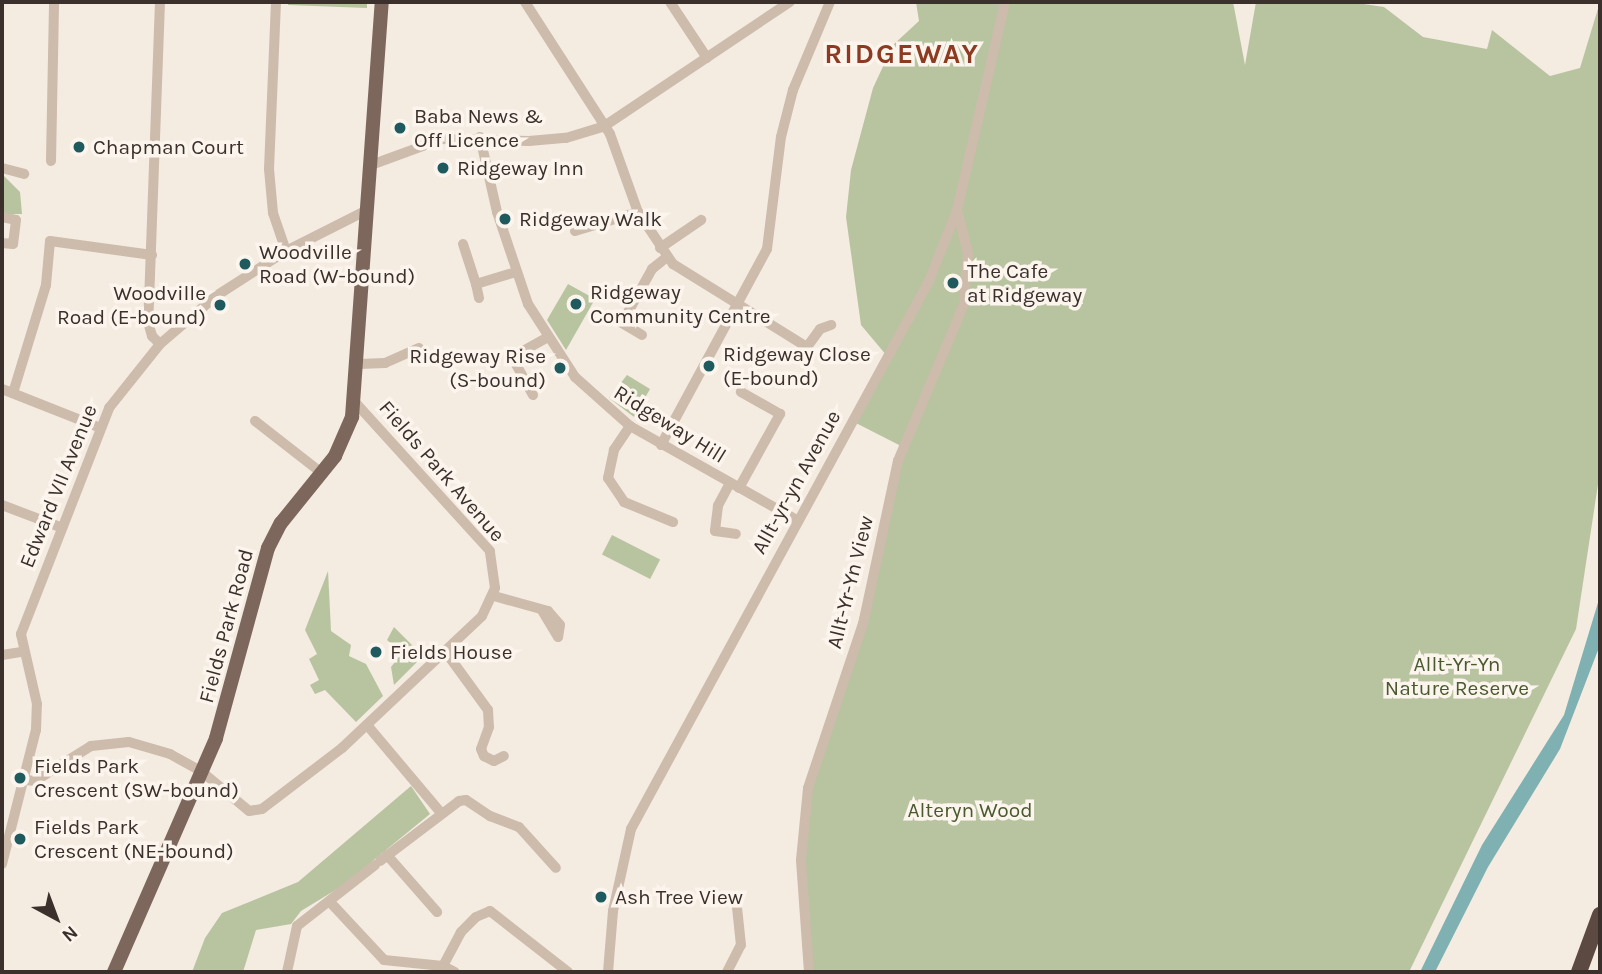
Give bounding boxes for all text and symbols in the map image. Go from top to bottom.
district label: RIDGEWAY [825,37,979,71]
place label: Baba News & Off Licence [414,103,543,153]
marker: Baba News & Off Licence [392,120,408,136]
place label: Chapman Court [93,134,244,160]
marker: Chapman Court [71,139,87,155]
place label: Ridgeway Inn [457,155,584,181]
marker: Ridgeway Inn [435,160,451,176]
place label: Ridgeway Walk [519,206,662,232]
marker: Ridgeway Walk [497,211,513,227]
place label: Woodville Road (W-bound) [259,239,415,289]
marker: Woodville Road (W-bound) [237,256,253,272]
place label: The Cafe at Ridgeway [967,258,1082,308]
marker: The Cafe at Ridgeway [945,275,961,291]
place label: Ridgeway Community Centre [590,279,771,329]
place label: Woodville Road (E-bound) [57,280,206,330]
marker: Ridgeway Community Centre [568,296,584,312]
marker: Woodville Road (E-bound) [212,297,228,313]
place label: Ridgeway Close (E-bound) [723,341,871,391]
place label: Ridgeway Rise (S-bound) [409,343,546,393]
marker: Ridgeway Close (E-bound) [701,358,717,374]
marker: Ridgeway Rise (S-bound) [552,360,568,376]
street label: Ridgeway Hill [609,379,731,469]
street label: Fields Park Avenue [374,395,510,547]
street label: Edward VII Avenue [14,401,102,571]
street label: Allt-yr-yn Avenue [746,406,846,558]
street label: Allt-Yr-Yn View [821,513,879,651]
street label: Fields Park Road [193,546,259,706]
place label: Fields House [390,639,512,665]
marker: Fields House [368,644,384,660]
park label: Allt-Yr-Yn Nature Reserve [1385,651,1529,701]
place label: Fields Park Crescent (SW-bound) [34,753,239,803]
marker: Fields Park Crescent (SW-bound) [12,770,28,786]
park label: Alteryn Wood [907,797,1033,823]
place label: Fields Park Crescent (NE-bound) [34,814,234,864]
marker: Fields Park Crescent (NE-bound) [12,831,28,847]
north arrow [21,883,91,953]
place label: Ash Tree View [615,884,743,910]
marker: Ash Tree View [593,889,609,905]
text: N [57,921,82,947]

